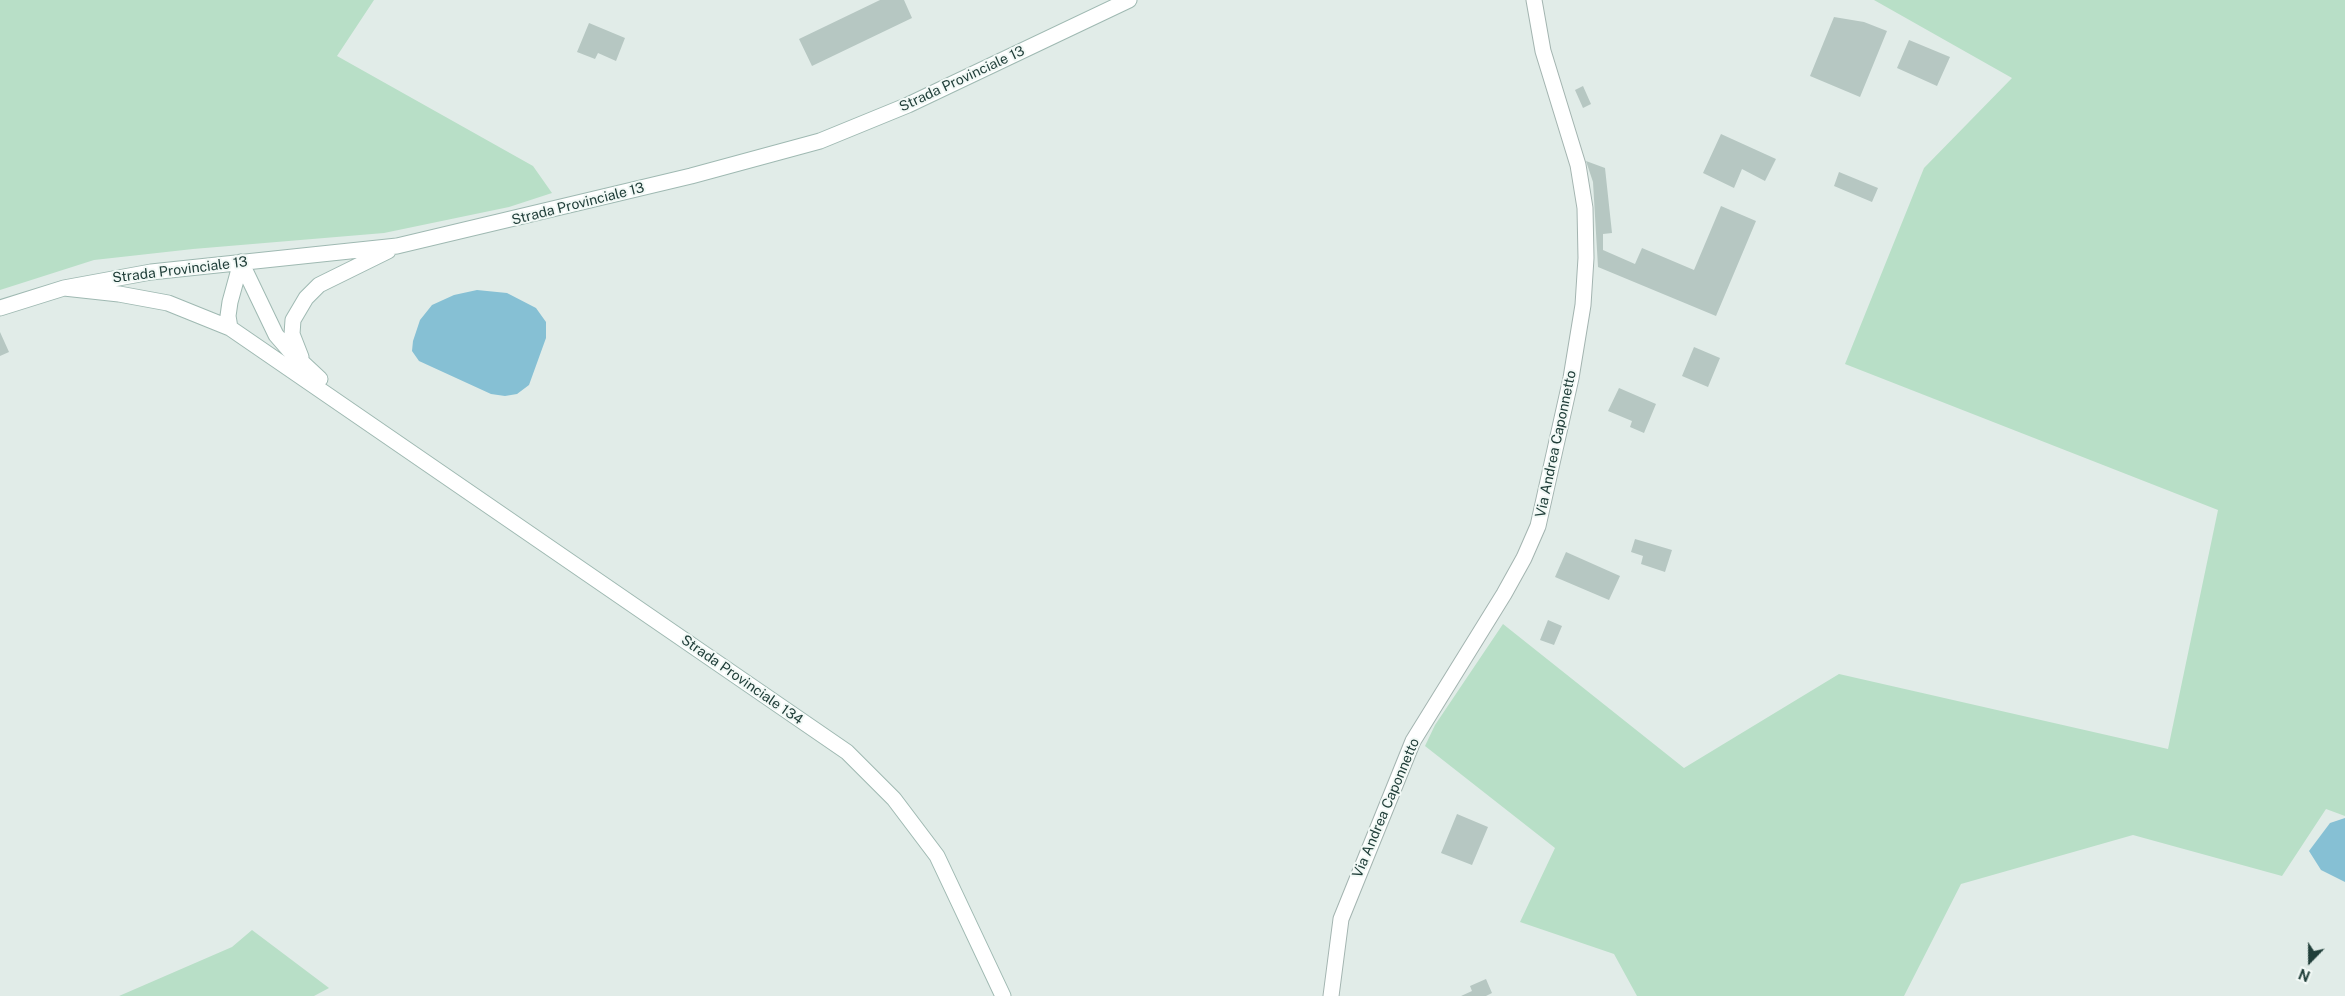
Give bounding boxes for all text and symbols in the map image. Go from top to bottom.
street label: Strada Provinciale 13 [897,43,1027,115]
street label: Strada Provinciale 13 [510,179,646,229]
street label: Strada Provinciale 13 [111,253,249,287]
street label: Via Andrea Caponnetto [1532,369,1580,519]
street label: Strada Provinciale 134 [678,632,806,728]
street label: Via Andrea Caponnetto [1349,736,1423,880]
north arrow [2285,936,2335,986]
text: N [2296,965,2312,984]

